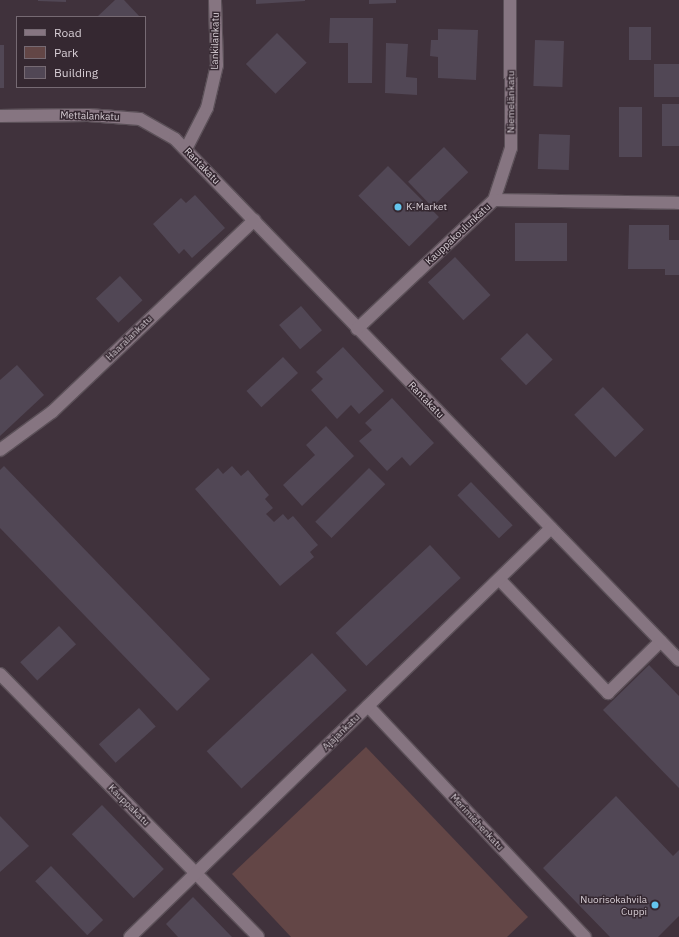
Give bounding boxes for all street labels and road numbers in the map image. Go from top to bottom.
street label: Lankilankatu [209,12,221,70]
street label: Niemelänkatu [505,71,517,133]
street label: Mettalankatu [60,109,120,123]
street label: Rantakatu [182,145,222,187]
street label: Kauppakoulunkatu [423,201,493,267]
street label: Haaralankatu [103,313,155,363]
street label: Rantakatu [406,379,446,421]
street label: Ajajankatu [320,711,362,753]
street label: Kauppakatu [106,782,152,828]
street label: Merimiehenkatu [448,791,506,853]

